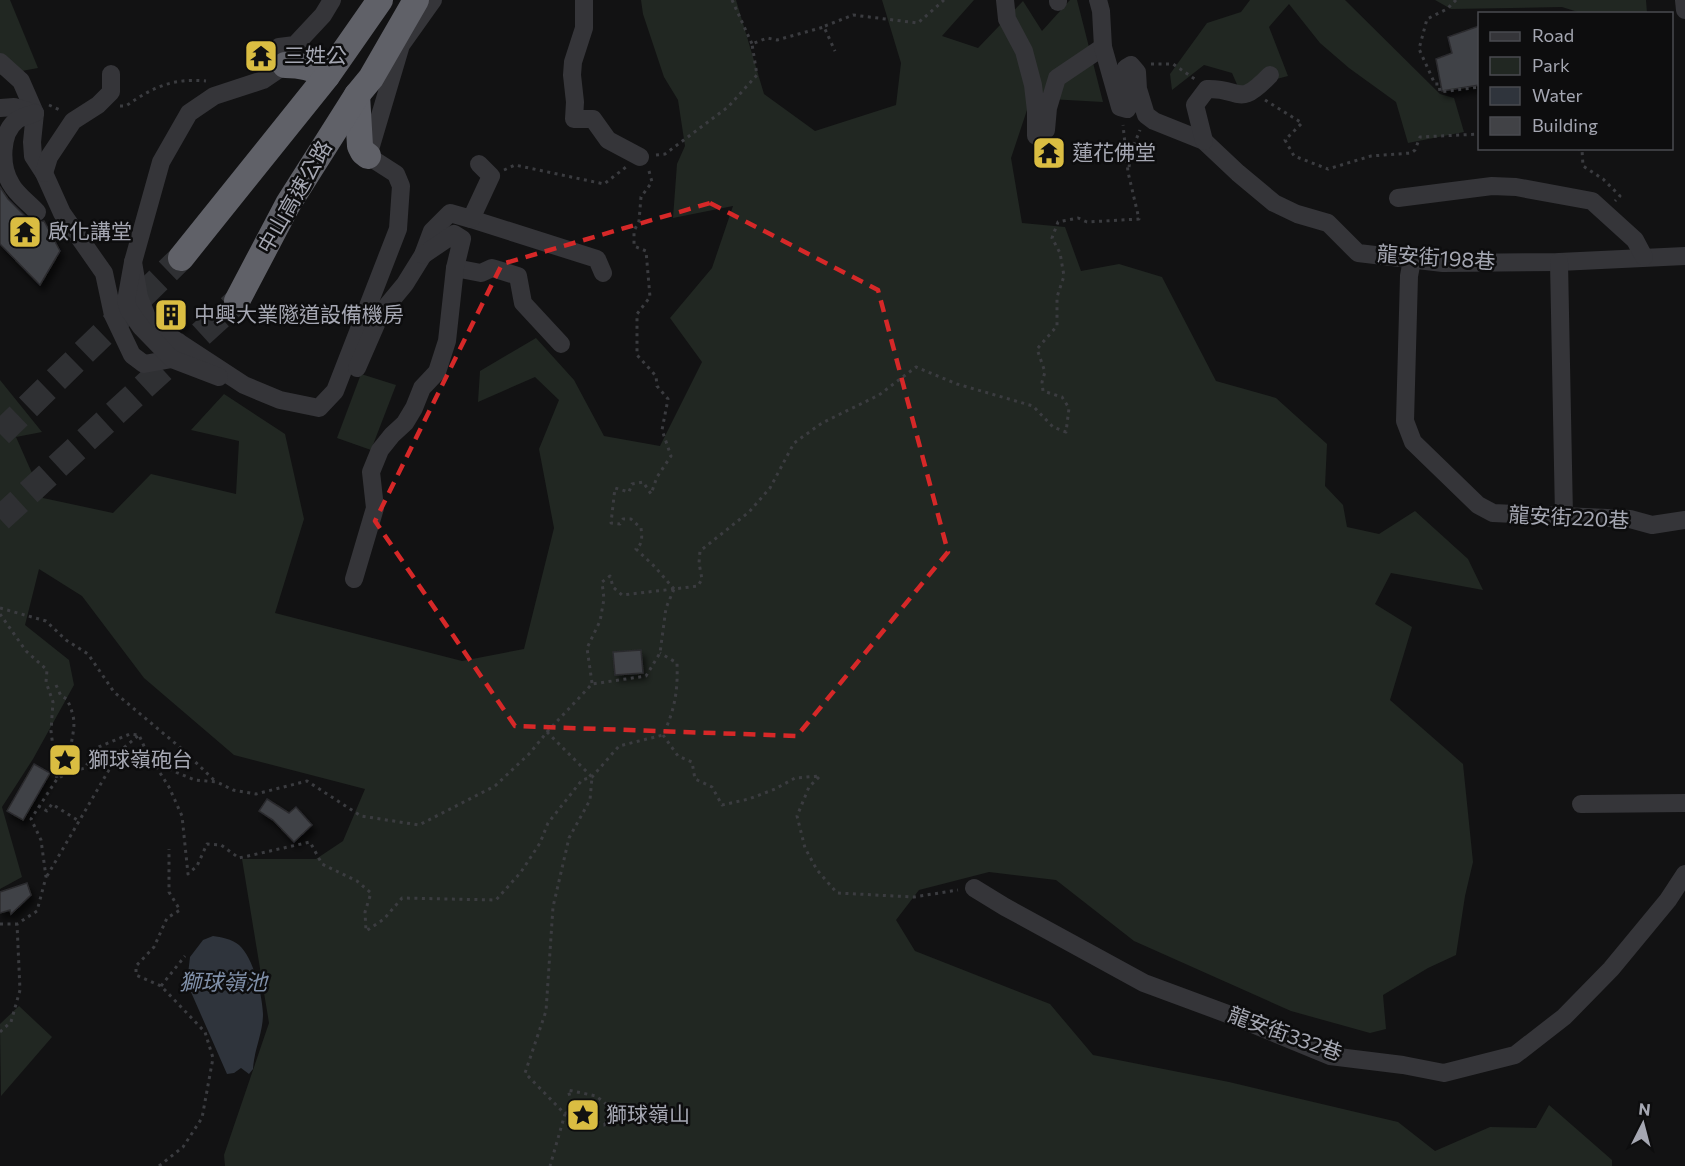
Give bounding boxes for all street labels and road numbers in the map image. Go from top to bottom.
street label: 中山高速公路 [251,135,336,257]
street label: 龍安街198巷 [1376,240,1496,273]
street label: 龍安街220巷 [1508,501,1630,532]
street label: 龍安街332巷 [1225,1000,1346,1065]

